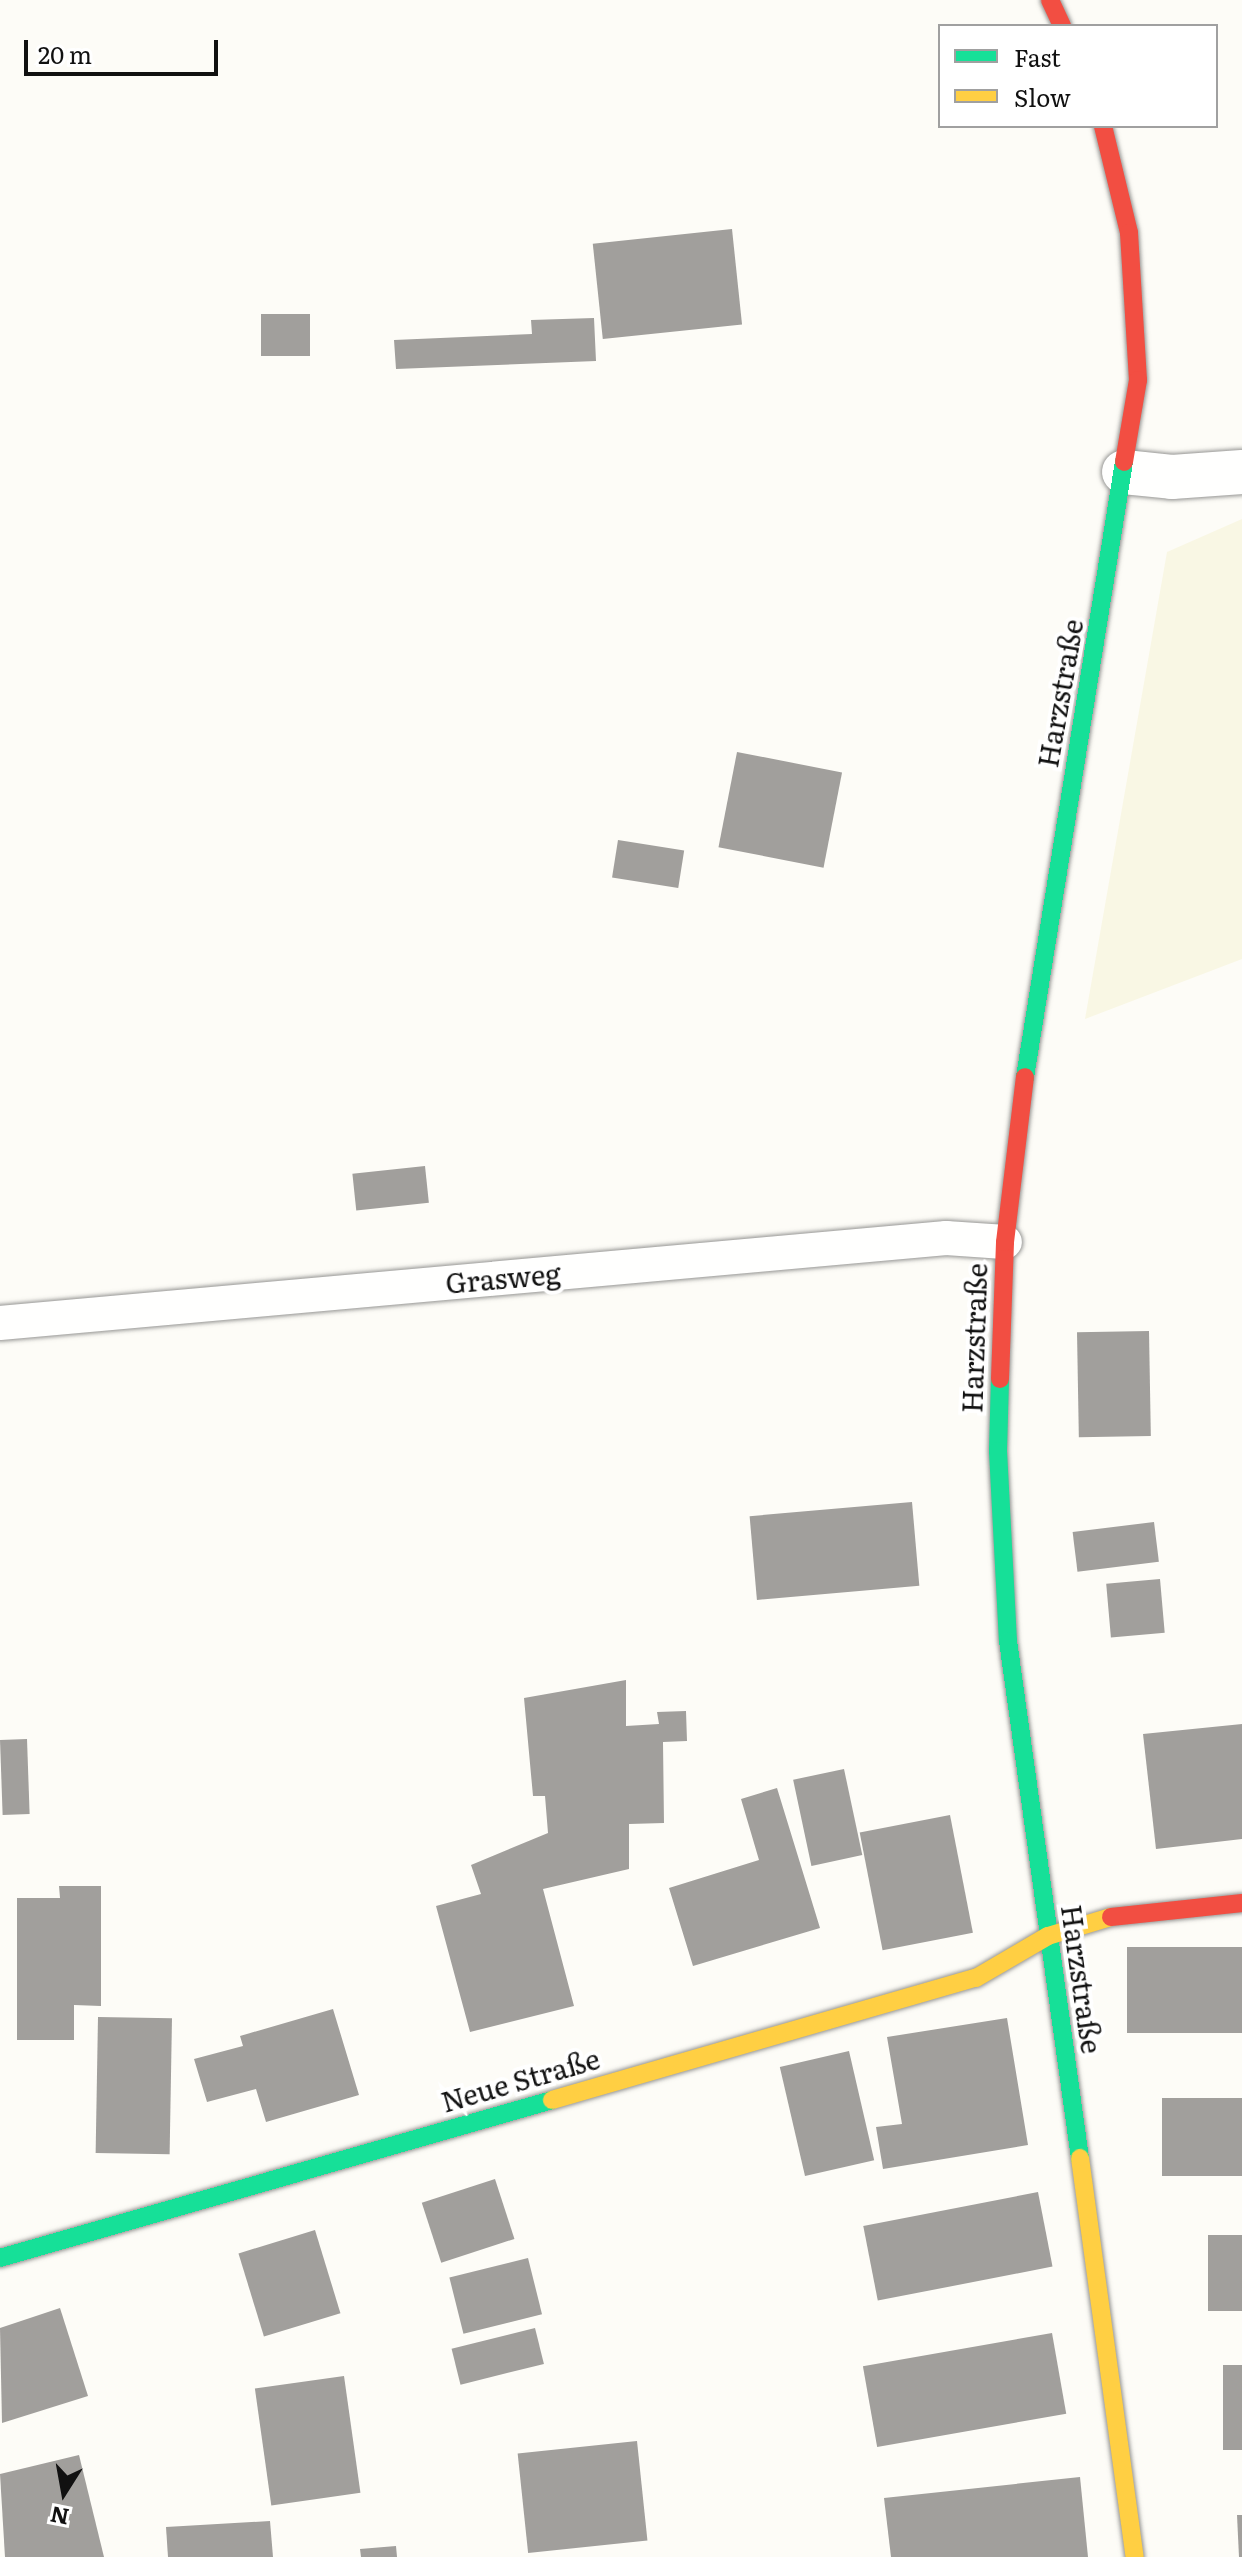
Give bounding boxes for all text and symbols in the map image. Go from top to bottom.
scale bar [28,24,222,74]
legend [938,24,1218,128]
text: 20 m [38,36,92,71]
text: Fast [1014,39,1061,74]
text: Slow [1014,79,1071,114]
street label: Harzstraße [1029,616,1089,770]
street label: Grasweg [444,1255,562,1299]
street label: Harzstraße [954,1262,992,1414]
street label: Harzstraße [1056,1902,1110,2056]
street label: Neue Straße [437,2040,603,2118]
north arrow [24,2453,104,2533]
text: N [47,2499,72,2535]

